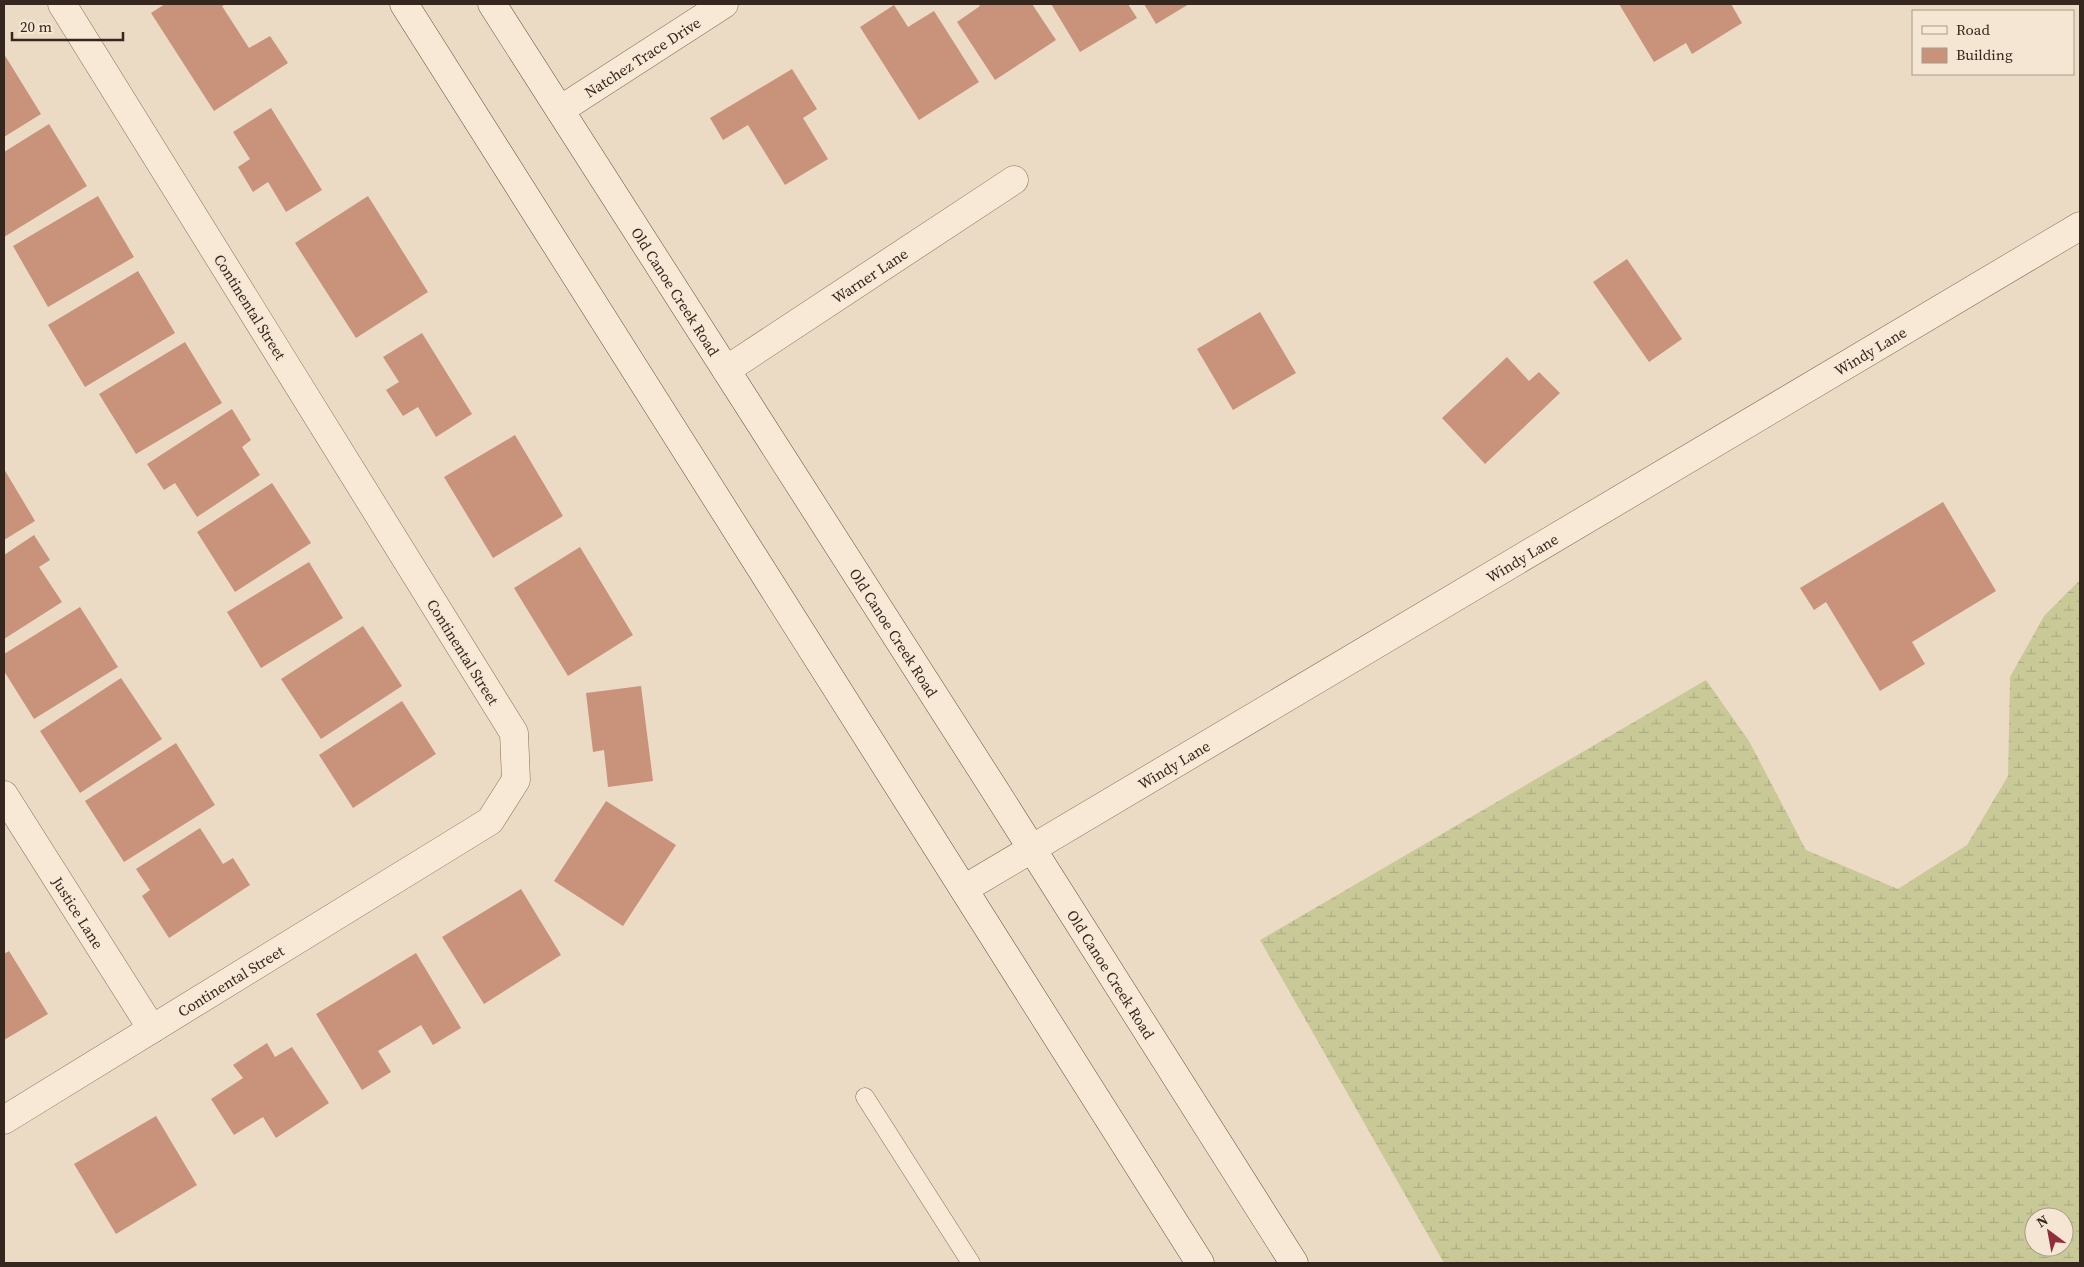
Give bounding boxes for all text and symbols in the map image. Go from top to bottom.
scale bar [12,10,124,42]
legend [1912,10,2074,75]
street label: Natchez Trace Drive [580,11,705,102]
text: 20 m [20,16,52,37]
text: Road [1956,19,1990,40]
text: Building [1956,44,2013,65]
street label: Old Canoe Creek Road [627,223,725,360]
street label: Warner Lane [827,242,912,308]
street label: Continental Street [209,250,291,364]
street label: Windy Lane [1830,321,1910,380]
street label: Windy Lane [1482,528,1562,587]
street label: Old Canoe Creek Road [845,564,943,701]
street label: Continental Street [422,595,504,709]
street label: Windy Lane [1134,735,1214,794]
street label: Justice Lane [47,872,109,953]
street label: Old Canoe Creek Road [1063,906,1160,1043]
street label: Continental Street [173,940,288,1021]
north arrow [2024,1207,2074,1257]
text: N [2032,1210,2052,1232]

